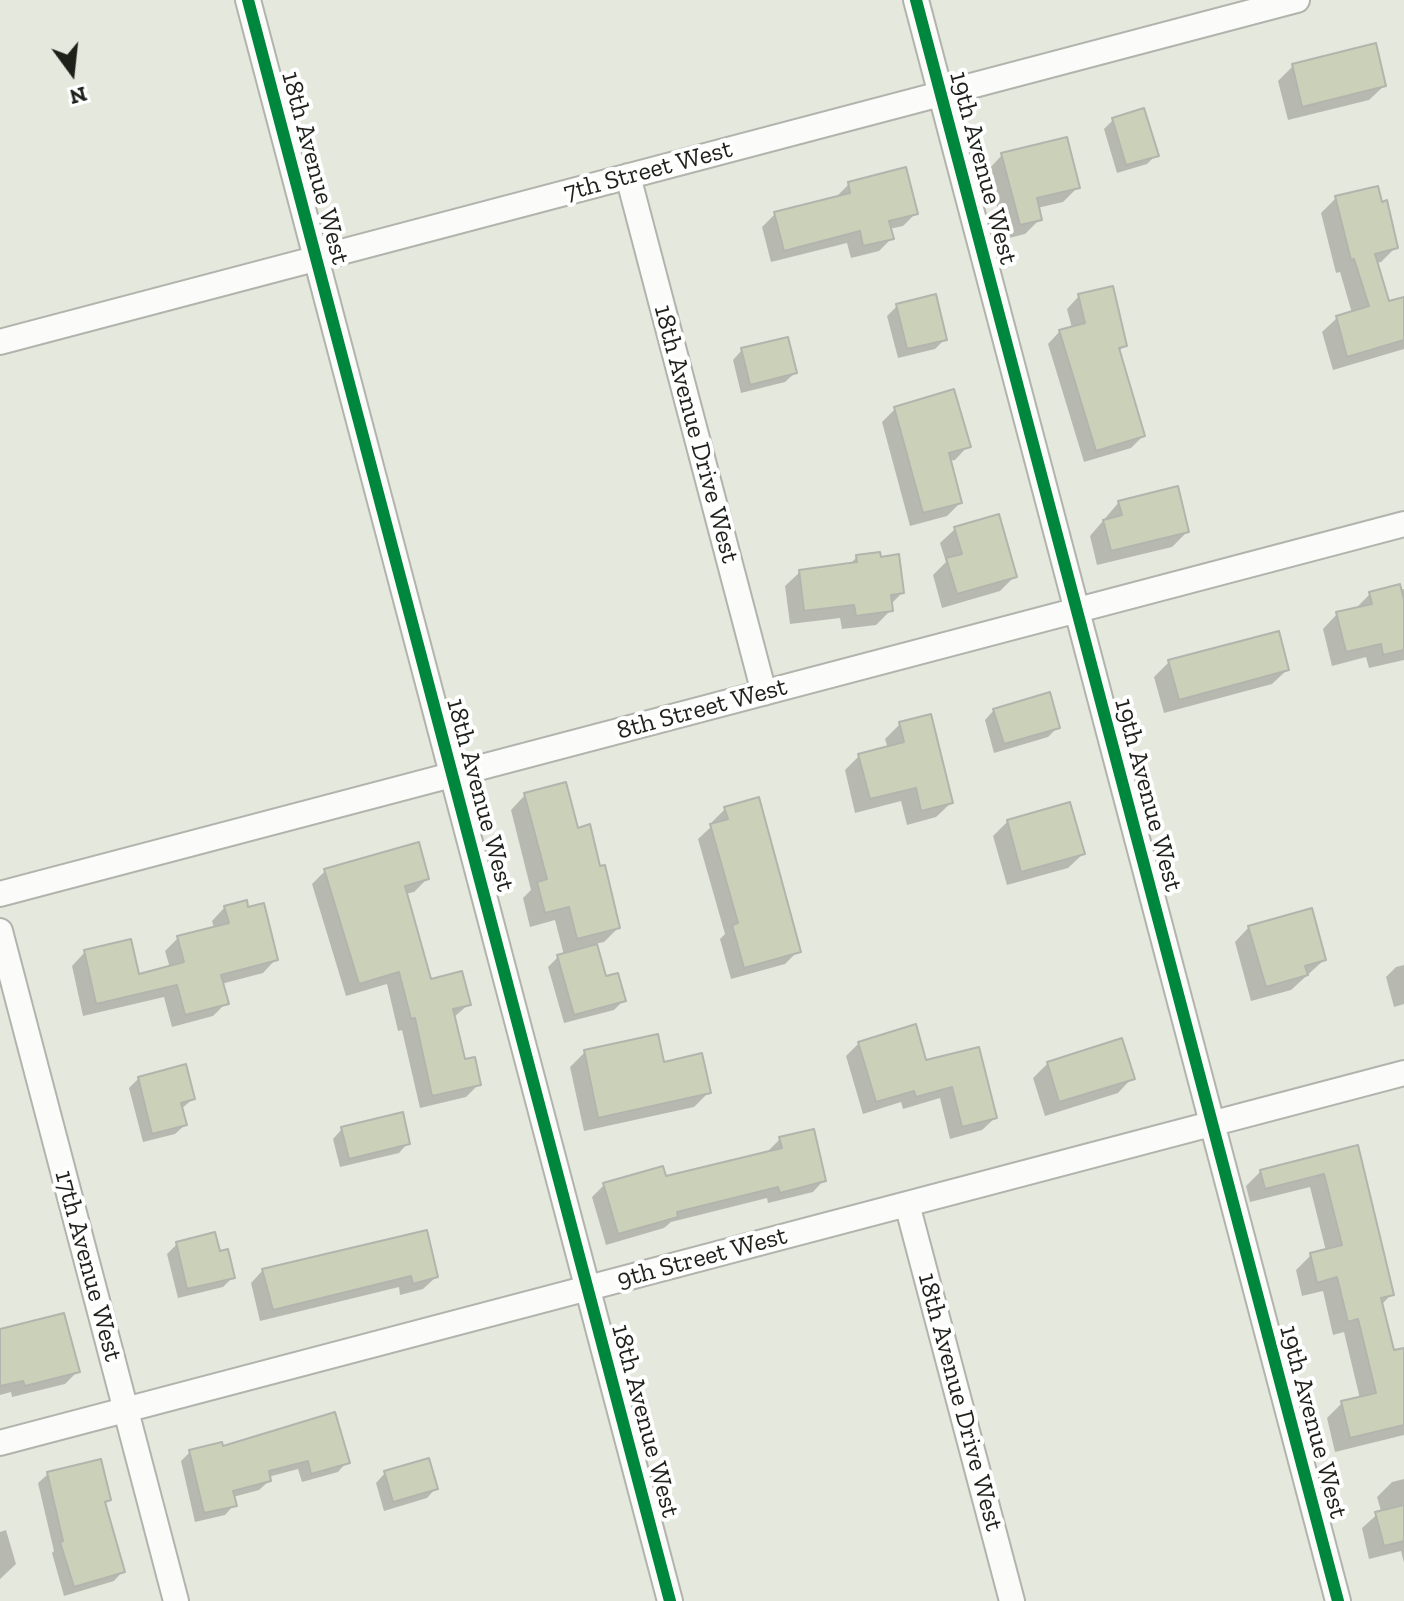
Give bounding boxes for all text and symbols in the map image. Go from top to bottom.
north arrow [32,32,112,112]
street label: 18th Avenue West [274,68,356,268]
street label: 19th Avenue West [942,68,1024,268]
text: N [67,80,90,111]
street label: 7th Street West [560,134,736,208]
street label: 18th Avenue Drive West [647,302,745,566]
street label: 8th Street West [614,671,790,747]
street label: 18th Avenue West [439,695,521,895]
street label: 19th Avenue West [1107,695,1189,895]
street label: 17th Avenue West [47,1167,129,1365]
street label: 9th Street West [614,1220,790,1296]
street label: 18th Avenue Drive West [911,1270,1009,1534]
street label: 18th Avenue West [604,1321,686,1521]
street label: 19th Avenue West [1272,1322,1354,1522]

